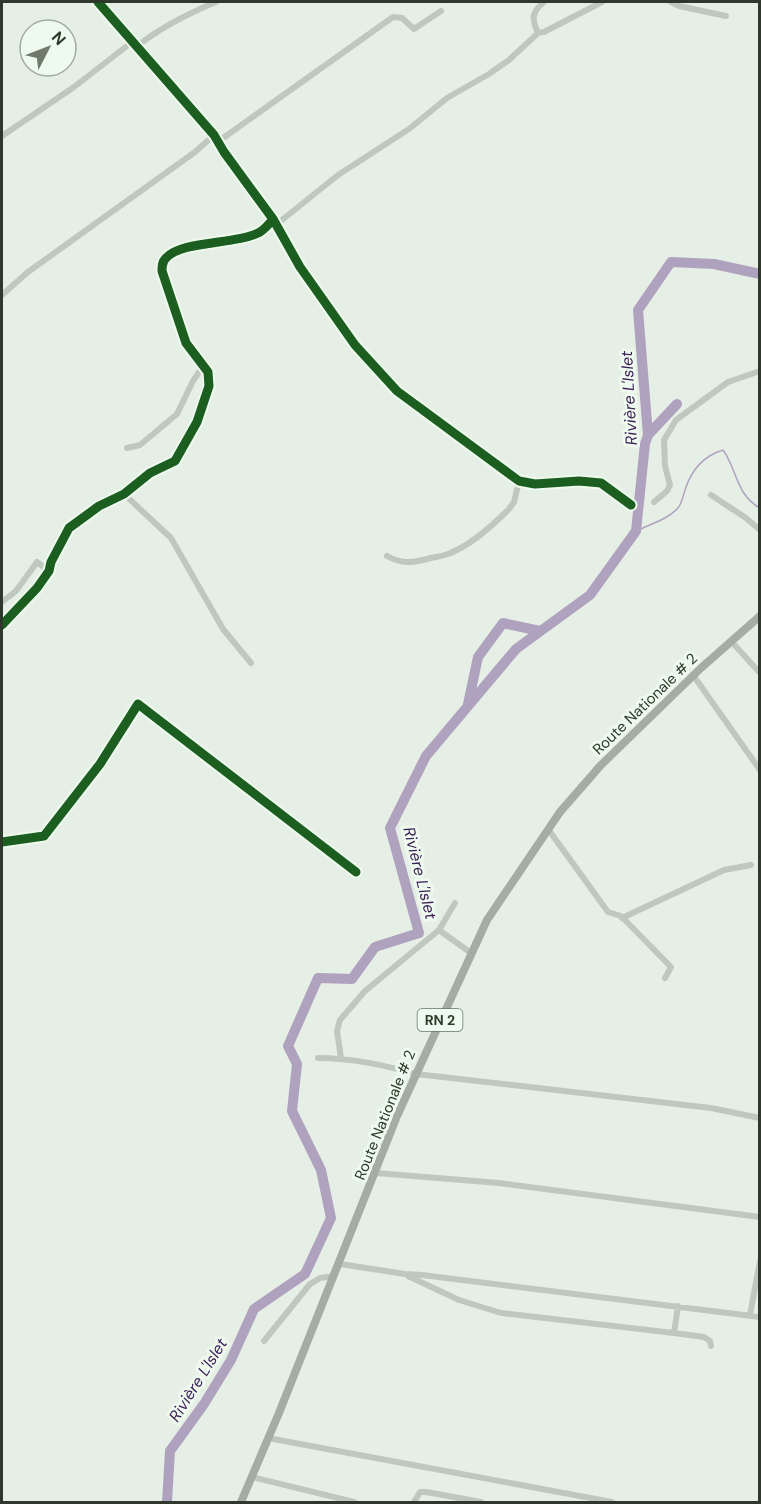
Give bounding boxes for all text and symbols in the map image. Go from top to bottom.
north arrow [18,18,78,78]
text: N [47,27,70,50]
water label: Rivière L'Islet [616,349,642,446]
street label: Route Nationale # 2 [588,649,702,759]
water label: Rivière L'Islet [398,825,442,922]
road number: RN 2 [418,1009,462,1031]
street label: Route Nationale # 2 [350,1047,420,1183]
water label: Rivière L'Islet [164,1334,232,1426]

